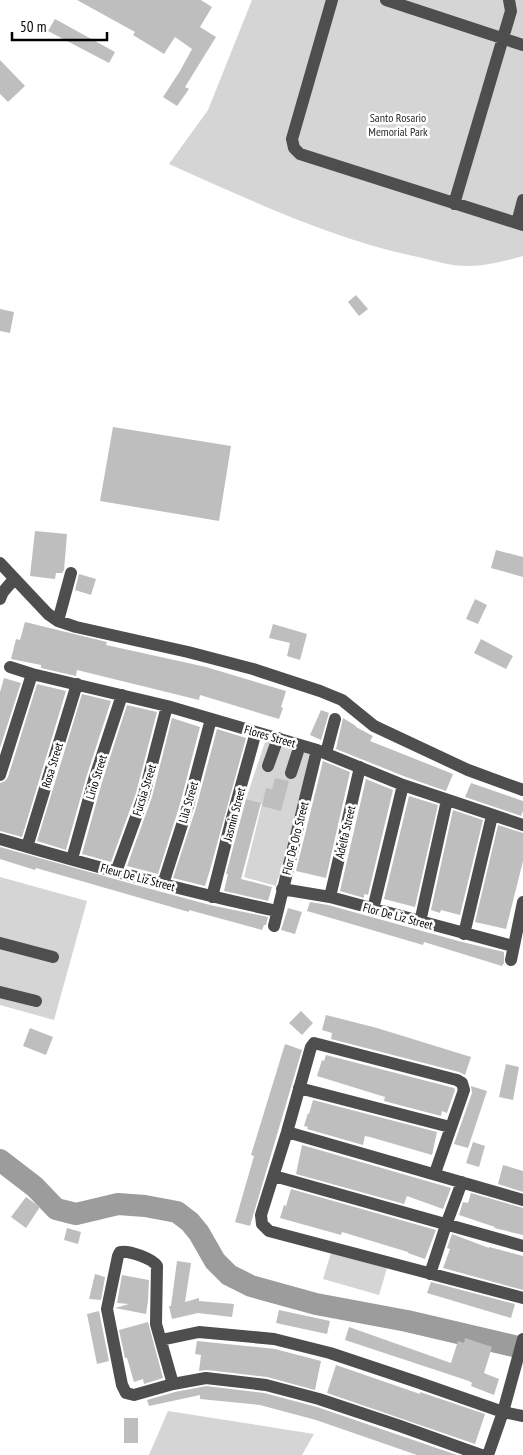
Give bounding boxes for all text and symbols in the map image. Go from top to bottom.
scale bar [12,10,108,42]
text: 50 m [20,17,46,36]
park label: Santo Rosario Memorial Park [368,110,428,139]
street label: Flores Street [243,722,298,751]
street label: Rosa Street [38,740,66,790]
street label: Lirio Street [82,752,110,801]
street label: Fucsia Street [129,762,159,818]
street label: Lila Street [175,779,201,825]
street label: Jasmin Street [219,785,249,843]
street label: Flor De Oro Street [279,799,312,876]
street label: Adelfa Street [332,803,359,860]
street label: Fleur De Liz Street [99,860,178,894]
street label: Flor De Liz Street [361,899,435,933]

